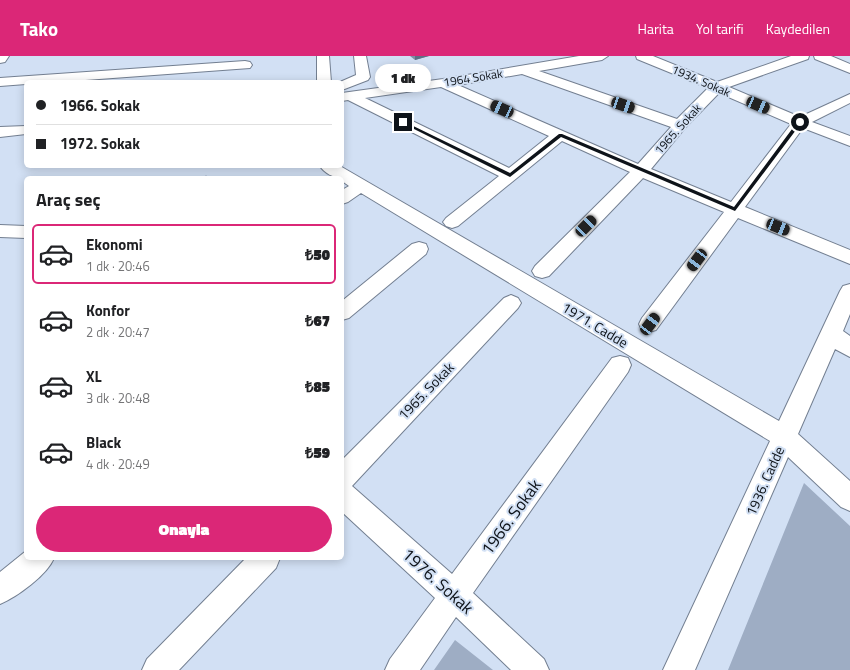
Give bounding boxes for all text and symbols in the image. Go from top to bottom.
text: Tako [20,14,58,43]
text: Harita [638,18,674,39]
text: Yol tarifi [696,18,744,39]
text: Kaydedilen [766,18,830,39]
street label: 1934. Sokak [669,60,734,102]
street label: 1964 Sokak [442,63,504,92]
callout: 1 dk [375,64,431,92]
text: 1 dk [391,68,415,88]
text: 1966. Sokak [60,94,140,117]
car [610,95,636,115]
car [745,95,771,115]
car [489,99,515,119]
street label: 1965. Sokak [650,99,706,158]
route end [394,113,412,131]
route start [791,113,809,131]
text: 1972. Sokak [60,132,140,155]
text: Araç seç [36,186,100,213]
car [573,213,599,239]
car [765,217,791,237]
text: Ekonomi [86,233,143,256]
icon: car [38,236,74,272]
text: ₺50 [305,243,330,266]
car [685,247,709,273]
text: 1 dk · 20:46 [86,256,150,276]
street label: 1971. Cadde [558,297,632,353]
text: Konfor [86,299,130,322]
icon: car [38,302,74,338]
text: ₺67 [305,309,330,332]
car [638,311,662,337]
text: 2 dk · 20:47 [86,322,150,342]
street label: 1965. Sokak [393,357,459,424]
text: XL [86,365,102,388]
icon: car [38,368,74,404]
text: ₺85 [305,375,330,398]
text: 3 dk · 20:48 [86,388,150,408]
text: Black [86,431,121,454]
icon: car [38,434,74,470]
text: ₺59 [305,441,330,464]
street label: 1936. Cadde [740,443,789,519]
text: 4 dk · 20:49 [86,454,150,474]
street label: 1966. Sokak [474,474,548,560]
button: Onayla [36,506,332,552]
street label: 1976. Sokak [396,542,480,620]

